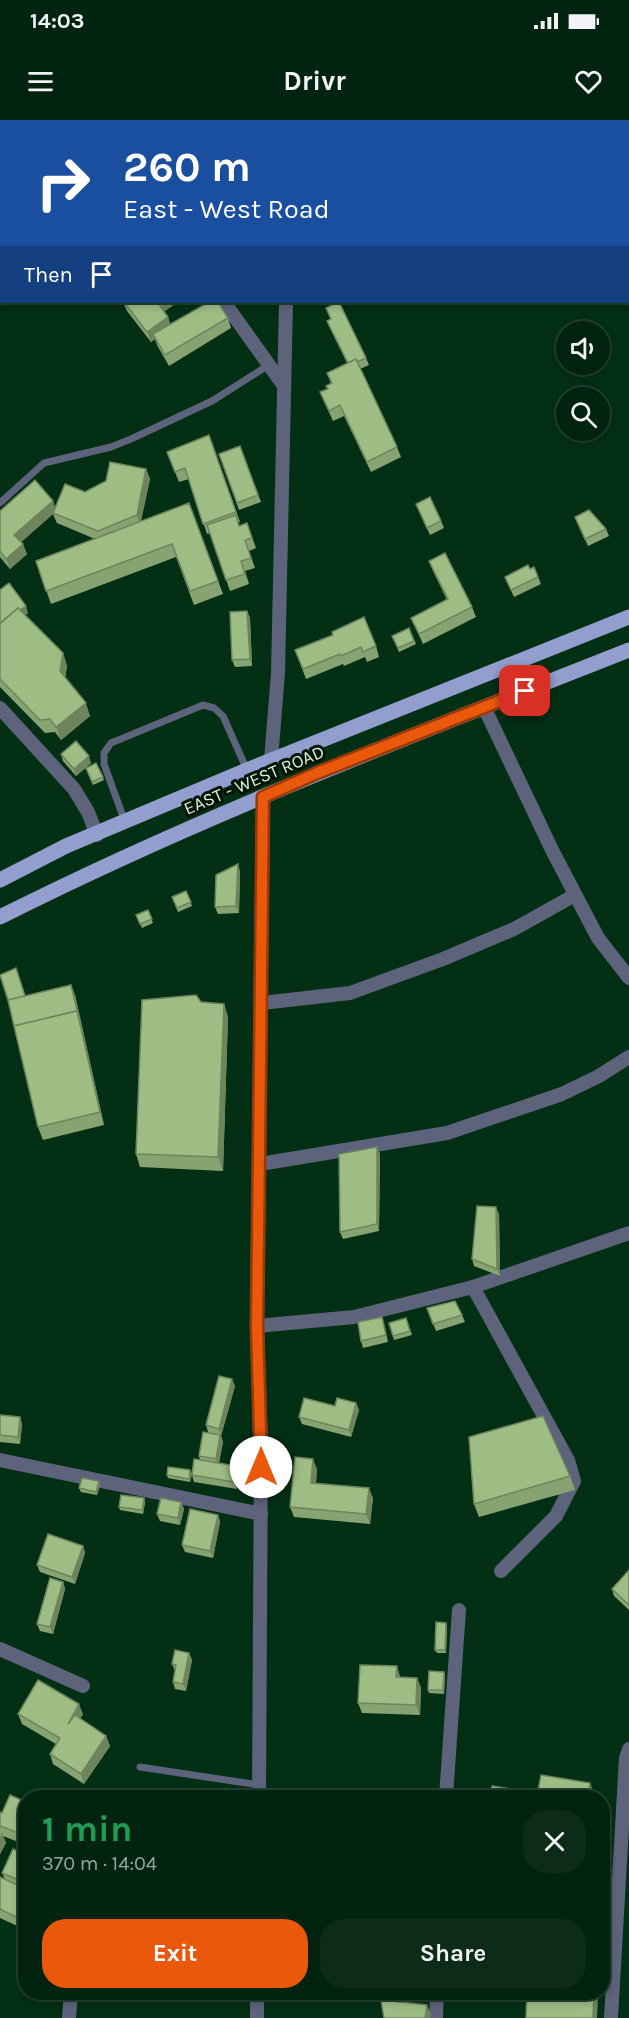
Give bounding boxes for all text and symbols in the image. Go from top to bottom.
text: 14:03 [30,8,84,34]
icon: menu [24,65,57,98]
text: Drivr [283,65,346,97]
icon: heart [572,65,605,98]
text: 260 m [123,142,251,192]
icon: right [24,144,102,222]
text: East - West Road [123,193,330,225]
icon: arrive [85,258,118,291]
text: Then [24,262,73,288]
map controls [556,321,610,441]
button: sound [556,321,610,375]
button: search [556,387,610,441]
pin [499,665,550,716]
icon: arrive [508,674,541,707]
street label: EAST - WEST ROAD [180,740,328,820]
position arrow [229,1435,293,1499]
text: 1 min [42,1808,132,1850]
button: close [523,1810,586,1873]
text: 370 m · 14:04 [42,1852,157,1875]
button: Exit [42,1919,308,1988]
button: Share [320,1919,586,1988]

